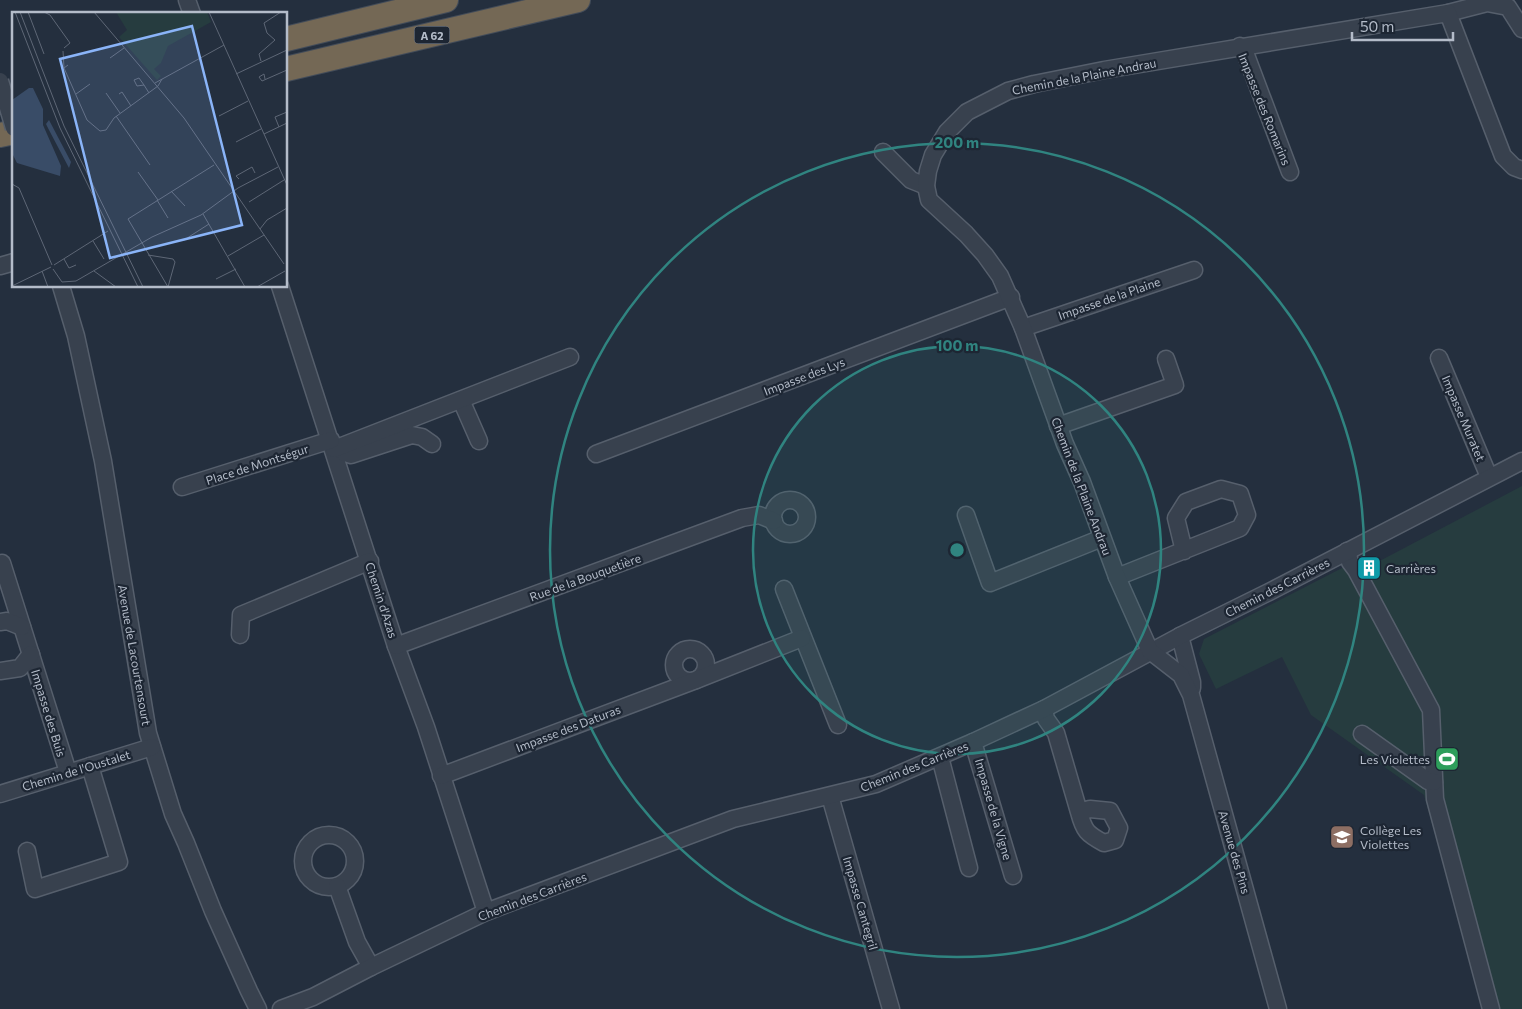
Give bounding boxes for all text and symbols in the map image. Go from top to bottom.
scale bar [1352,10,1453,42]
inset map [12,12,288,288]
text: 50 m [1360,17,1394,35]
road number: A 62 [414,26,450,44]
street label: Impasse des Romarins [1236,51,1294,167]
street label: Chemin de la Plaine Andrau [1011,55,1157,97]
text: 200 m [935,133,979,151]
street label: Impasse de la Plaine [1056,274,1162,322]
text: 100 m [936,336,978,354]
street label: Impasse des Lys [761,354,847,398]
street label: Impasse Muratet [1440,373,1488,463]
street label: Chemin de la Plaine Andrau [1049,415,1115,557]
street label: Place de Montségur [204,441,310,487]
centre of rings [948,541,966,559]
street label: Rue de la Bouquetière [527,550,643,604]
street label: Chemin des Carrières [1223,555,1331,619]
building icon: Carrières [1356,555,1382,581]
street label: Chemin d'Azas [363,560,401,640]
place label: Carrières [1386,561,1436,575]
street label: Avenue de Lacourtensourt [116,584,154,727]
street label: Impasse des Buis [29,668,69,758]
street label: Impasse des Daturas [514,702,622,754]
street label: Chemin des Carrières [858,738,970,794]
sports icon: Les Violettes [1434,746,1460,772]
street label: Chemin de l'Oustalet [20,747,132,793]
place label: Les Violettes [1360,752,1430,766]
street label: Impasse de la Vigne [973,757,1015,861]
street label: Avenue des Pins [1216,809,1254,895]
place label: Collège Les Violettes [1360,823,1422,851]
school or university icon: Collège Les Violettes [1329,824,1355,850]
street label: Impasse Cantegril [841,855,881,951]
street label: Chemin des Carrières [476,869,588,923]

